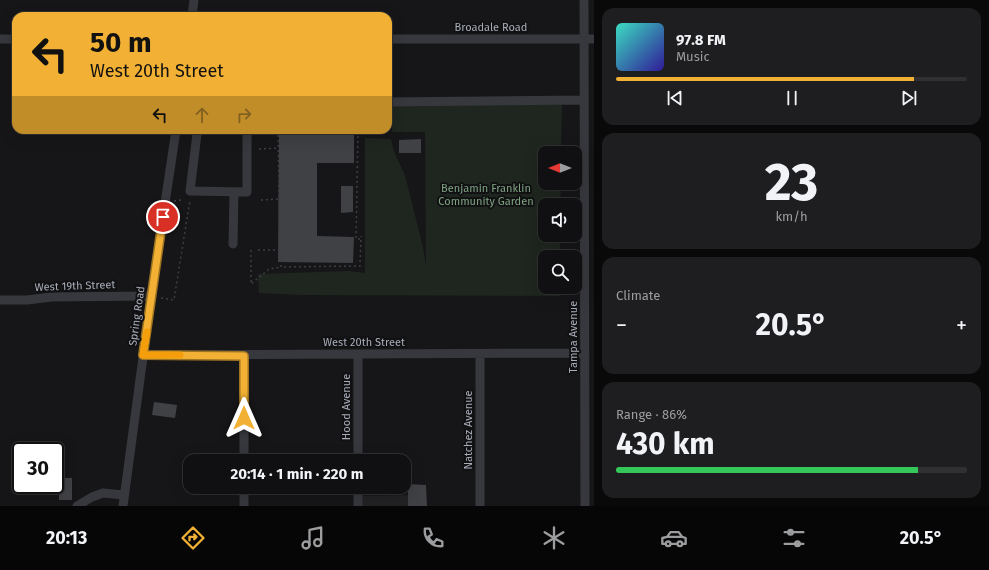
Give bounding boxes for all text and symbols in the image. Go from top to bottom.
street label: Broadale Road [455,21,527,34]
text: 50 m [90,26,152,59]
icon: left [24,28,76,80]
text: 97.8 FM [676,31,726,49]
text: Music [676,49,710,64]
text: West 20th Street [90,60,224,82]
icon: previous [664,87,686,109]
icon: pause [781,87,803,109]
icon: next [898,87,920,109]
icon: left [149,104,171,126]
icon: ahead [191,104,213,126]
icon: right [233,104,255,126]
north arrow [538,146,582,190]
map controls [538,146,582,294]
text: 23 [765,151,818,214]
park label: Benjamin Franklin Community Garden [438,182,534,208]
button: sound [538,198,582,242]
pin [146,200,180,234]
icon: arrive [152,206,174,228]
text: km/h [775,209,808,224]
button: search [538,250,582,294]
street label: West 19th Street [34,278,116,294]
street label: Spring Road [126,285,148,347]
text: Climate [616,288,660,303]
street label: Tampa Avenue [567,301,580,373]
text: 20.5° [756,307,828,343]
text: − [616,312,627,339]
text: + [956,312,967,339]
street label: West 20th Street [323,336,405,349]
street label: Hood Avenue [340,374,353,440]
street label: Natchez Avenue [462,390,475,470]
position arrow [223,397,265,439]
text: Range · 86% [616,407,687,422]
text: 430 km [616,426,715,462]
speed limit sign: 30 [12,442,64,494]
text: 20:14 · 1 min · 220 m [230,465,364,483]
icon: directions [179,524,207,552]
icon: music [299,524,327,552]
icon: phone [419,524,447,552]
icon: climate [540,524,568,552]
icon: car [660,524,688,552]
icon: filters [780,524,808,552]
text: 20:13 [46,527,87,549]
text: 20.5° [900,527,943,549]

